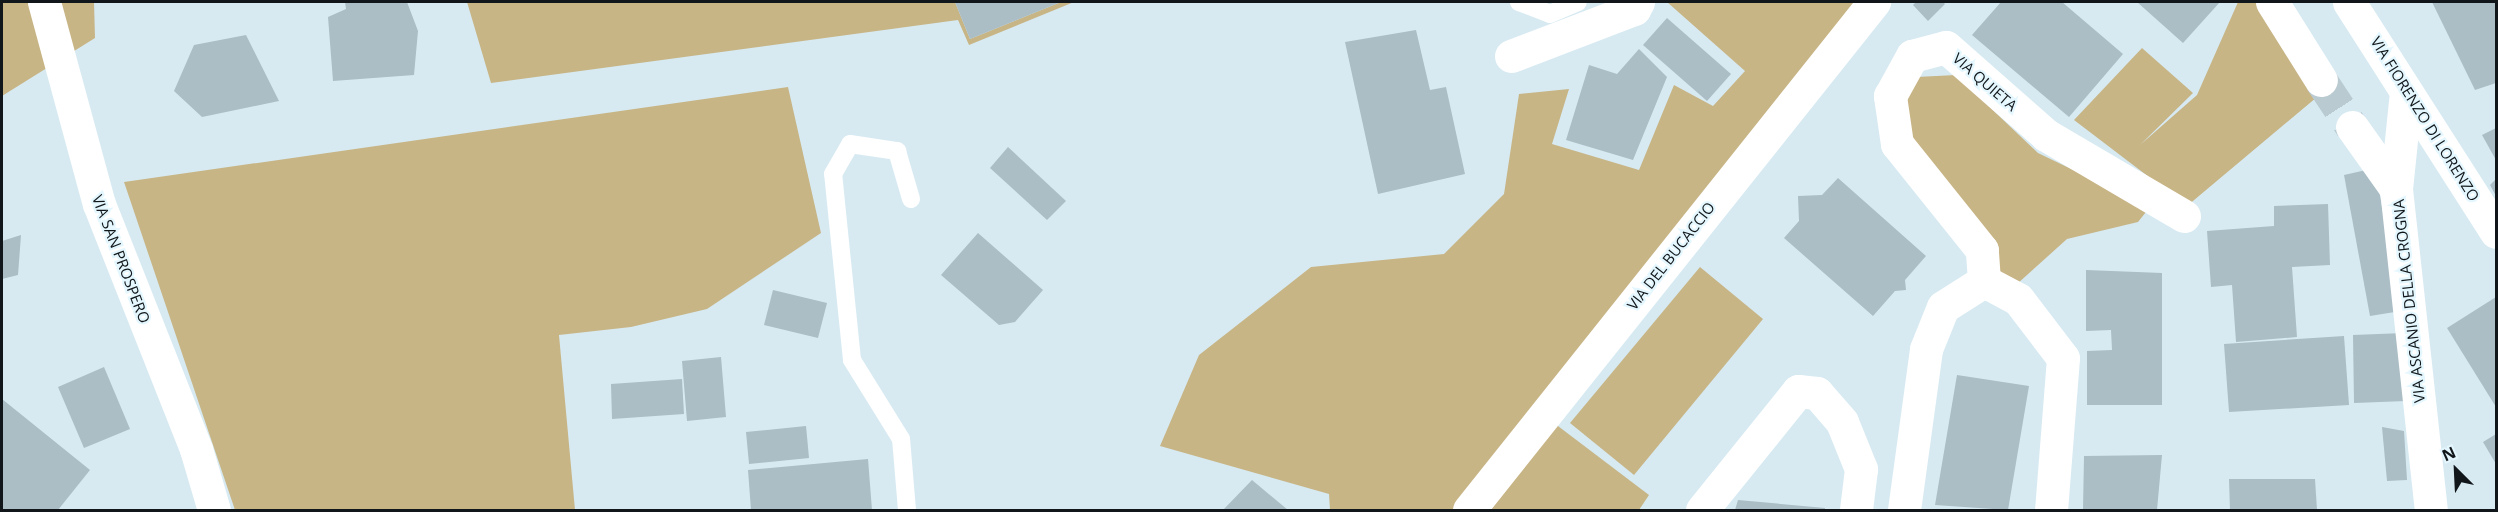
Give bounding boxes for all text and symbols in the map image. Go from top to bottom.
street label: VIA FIORENZO DI LORENZO [2367,33,2483,205]
street label: VIA QUIETA [1949,49,2021,115]
street label: VIA SAN PROSPERO [88,192,154,326]
street label: VIA ASCANIO DELLA CROGNA [2389,198,2429,404]
street label: VIA DEL BUCACCIO [1623,199,1719,313]
north arrow [2426,440,2486,500]
text: N [2438,441,2459,466]

